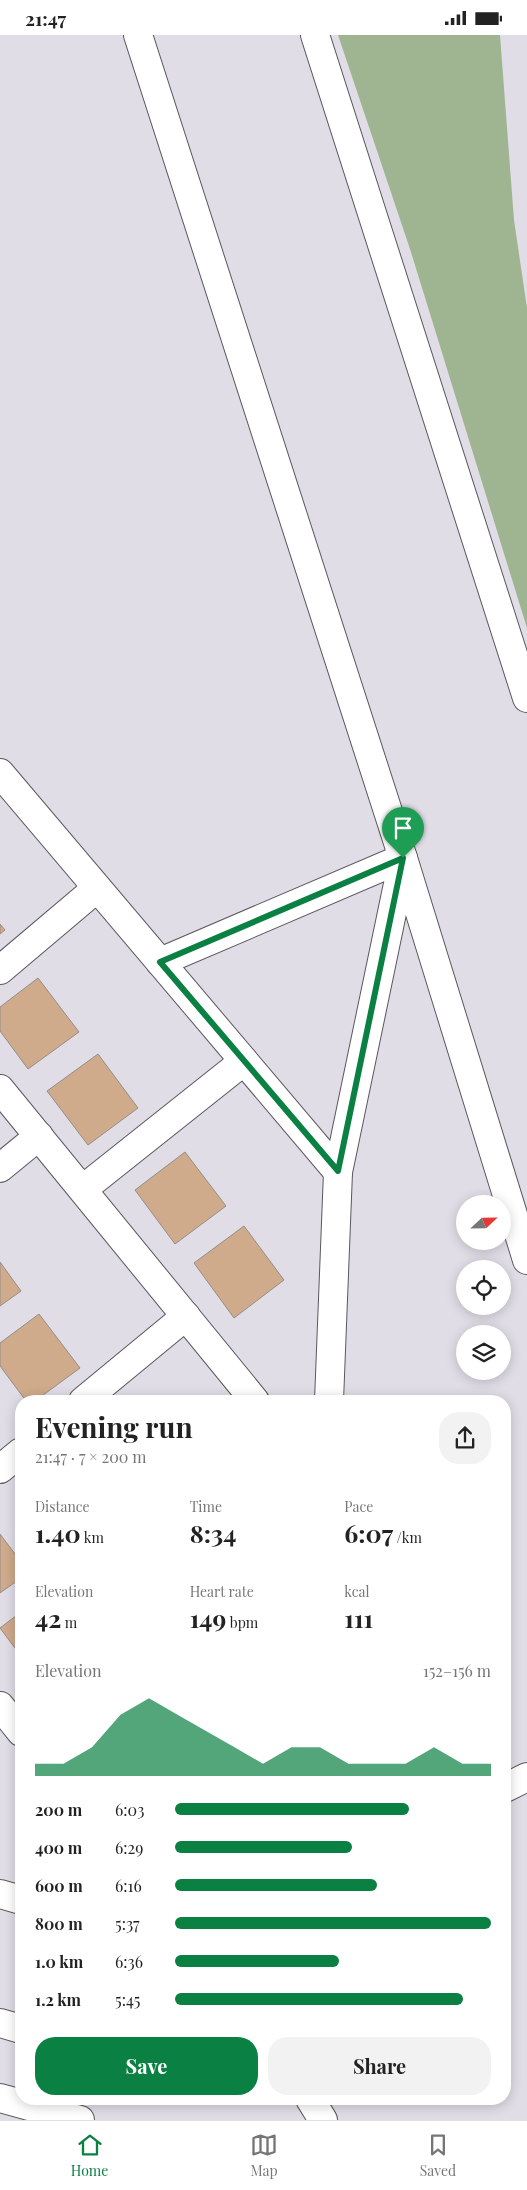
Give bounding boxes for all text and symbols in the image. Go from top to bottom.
text: 21:47 [25,5,66,31]
pin [382,807,424,858]
icon: arrive [389,814,417,842]
north arrow [456,1195,511,1250]
map controls [456,1195,511,1380]
button: locate [456,1260,511,1315]
button: layers [456,1325,511,1380]
text: Evening run [35,1408,193,1445]
button: share [439,1412,491,1464]
text: 21:47 · 7 × 200 m [35,1446,147,1467]
text: Distance [35,1497,90,1516]
text: Time [190,1497,222,1516]
text: Pace [344,1497,373,1516]
text: 1.40 [35,1516,81,1549]
text: 8:34 [190,1516,236,1549]
text: 6:07 [344,1516,393,1549]
text: km [81,1528,104,1547]
text: /km [393,1528,422,1547]
text: Elevation [35,1582,93,1601]
text: Heart rate [190,1582,254,1601]
text: kcal [344,1582,369,1601]
text: 42 [35,1601,61,1634]
text: 149 [190,1601,226,1634]
text: 111 [344,1601,373,1634]
text: m [61,1613,77,1632]
text: bpm [226,1613,258,1632]
text: Elevation [35,1660,102,1681]
text: 152–156 m [423,1660,491,1681]
text: 200 m [35,1799,82,1820]
text: 6:03 [115,1799,144,1820]
text: 400 m [35,1837,82,1858]
text: 6:29 [115,1837,143,1858]
text: 600 m [35,1875,83,1896]
text: 6:16 [115,1875,142,1896]
text: 800 m [35,1913,83,1934]
text: 5:37 [115,1913,140,1934]
text: 1.0 km [35,1951,83,1972]
text: 6:36 [115,1951,143,1972]
text: 1.2 km [35,1989,81,2010]
text: 5:45 [115,1989,140,2010]
button: Save [35,2037,258,2095]
button: Share [268,2037,491,2095]
tab: Home [71,2131,108,2180]
tab: Map [250,2131,278,2180]
tab: Saved [420,2131,456,2180]

